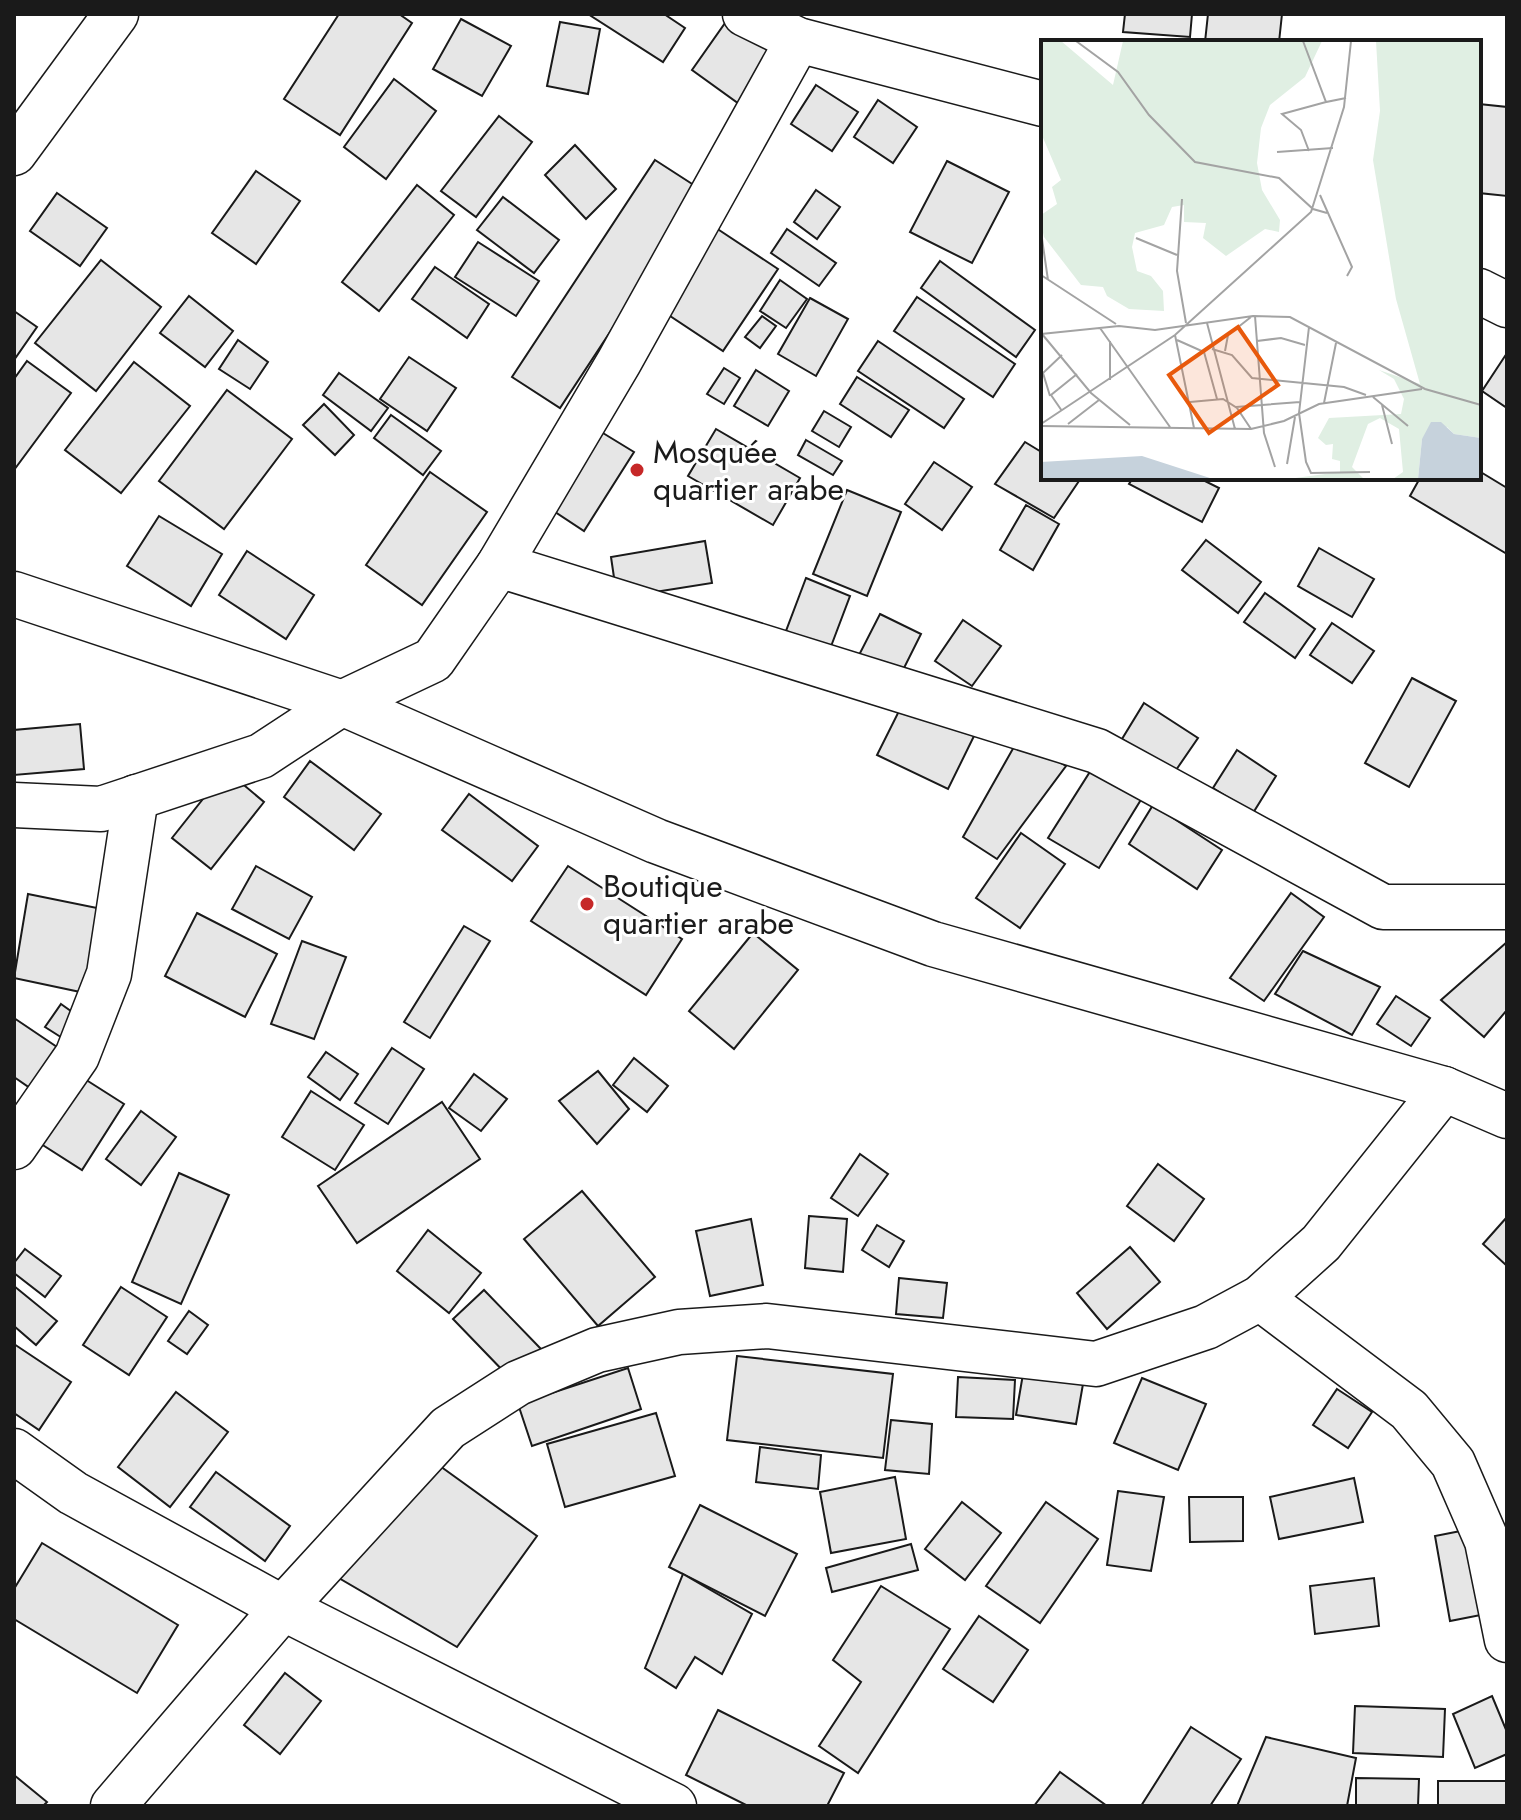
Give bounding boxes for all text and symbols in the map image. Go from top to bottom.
inset map [1041,40,1481,480]
place label: Mosquée quartier arabe [653,429,844,512]
marker: Mosquée quartier arabe [628,461,646,479]
place label: Boutique quartier arabe [603,863,794,946]
marker: Boutique quartier arabe [578,895,596,913]

